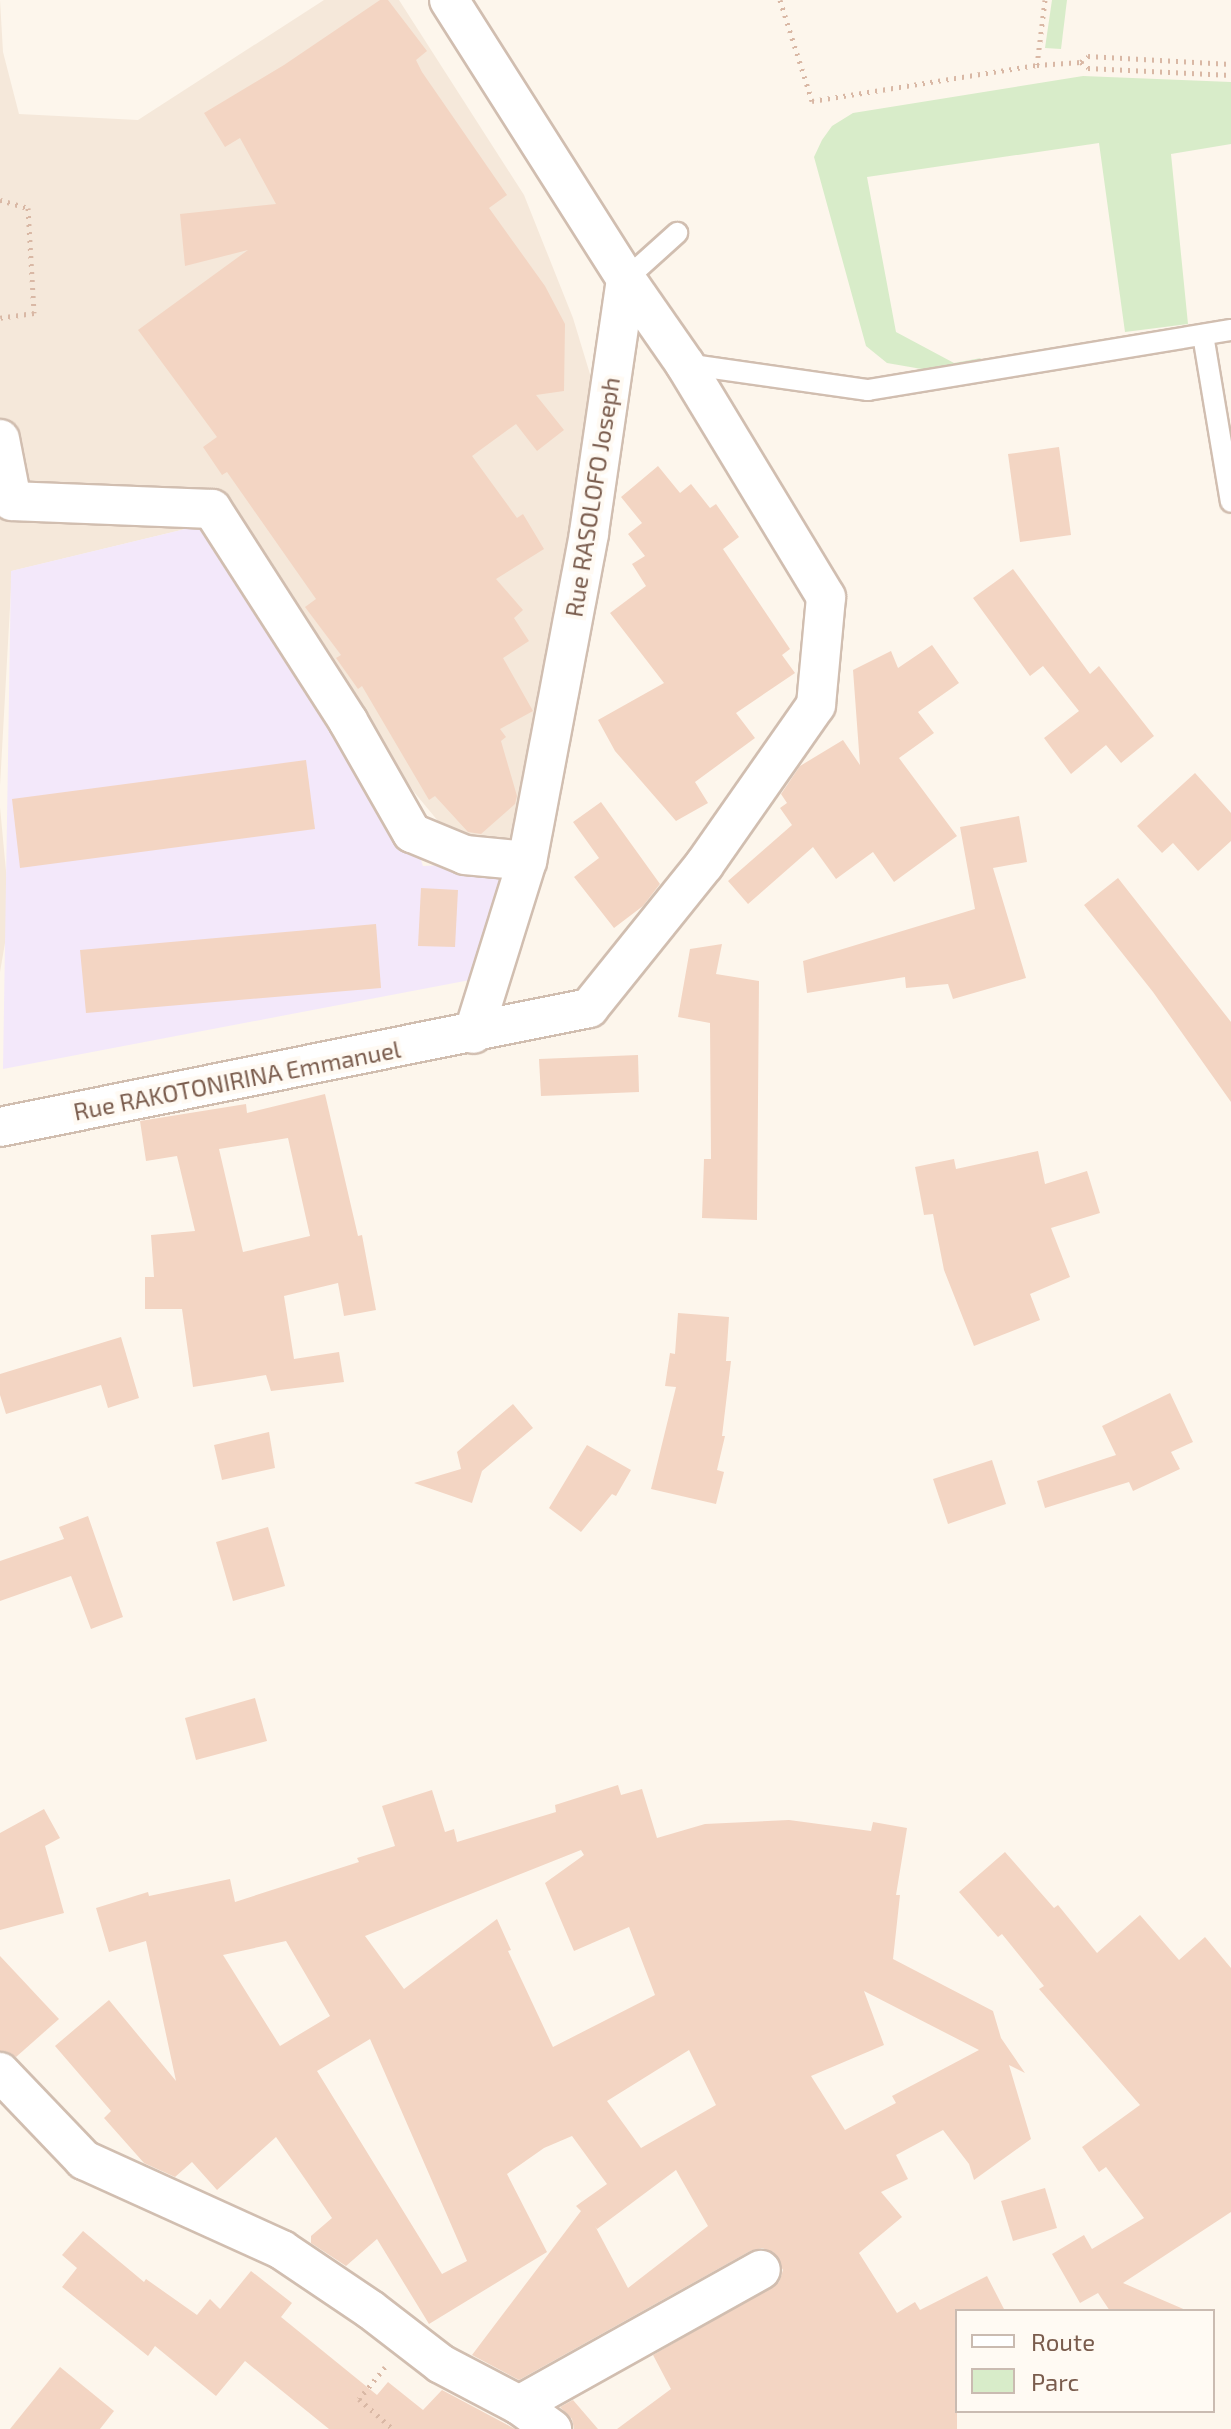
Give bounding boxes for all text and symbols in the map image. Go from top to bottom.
street label: Rue RASOLOFO Joseph [559,375,625,619]
street label: Rue RAKOTONIRINA Emmanuel [71,1034,403,1126]
legend [955,2309,1215,2413]
text: Route [1031,2327,1095,2356]
text: Parc [1031,2367,1079,2396]

